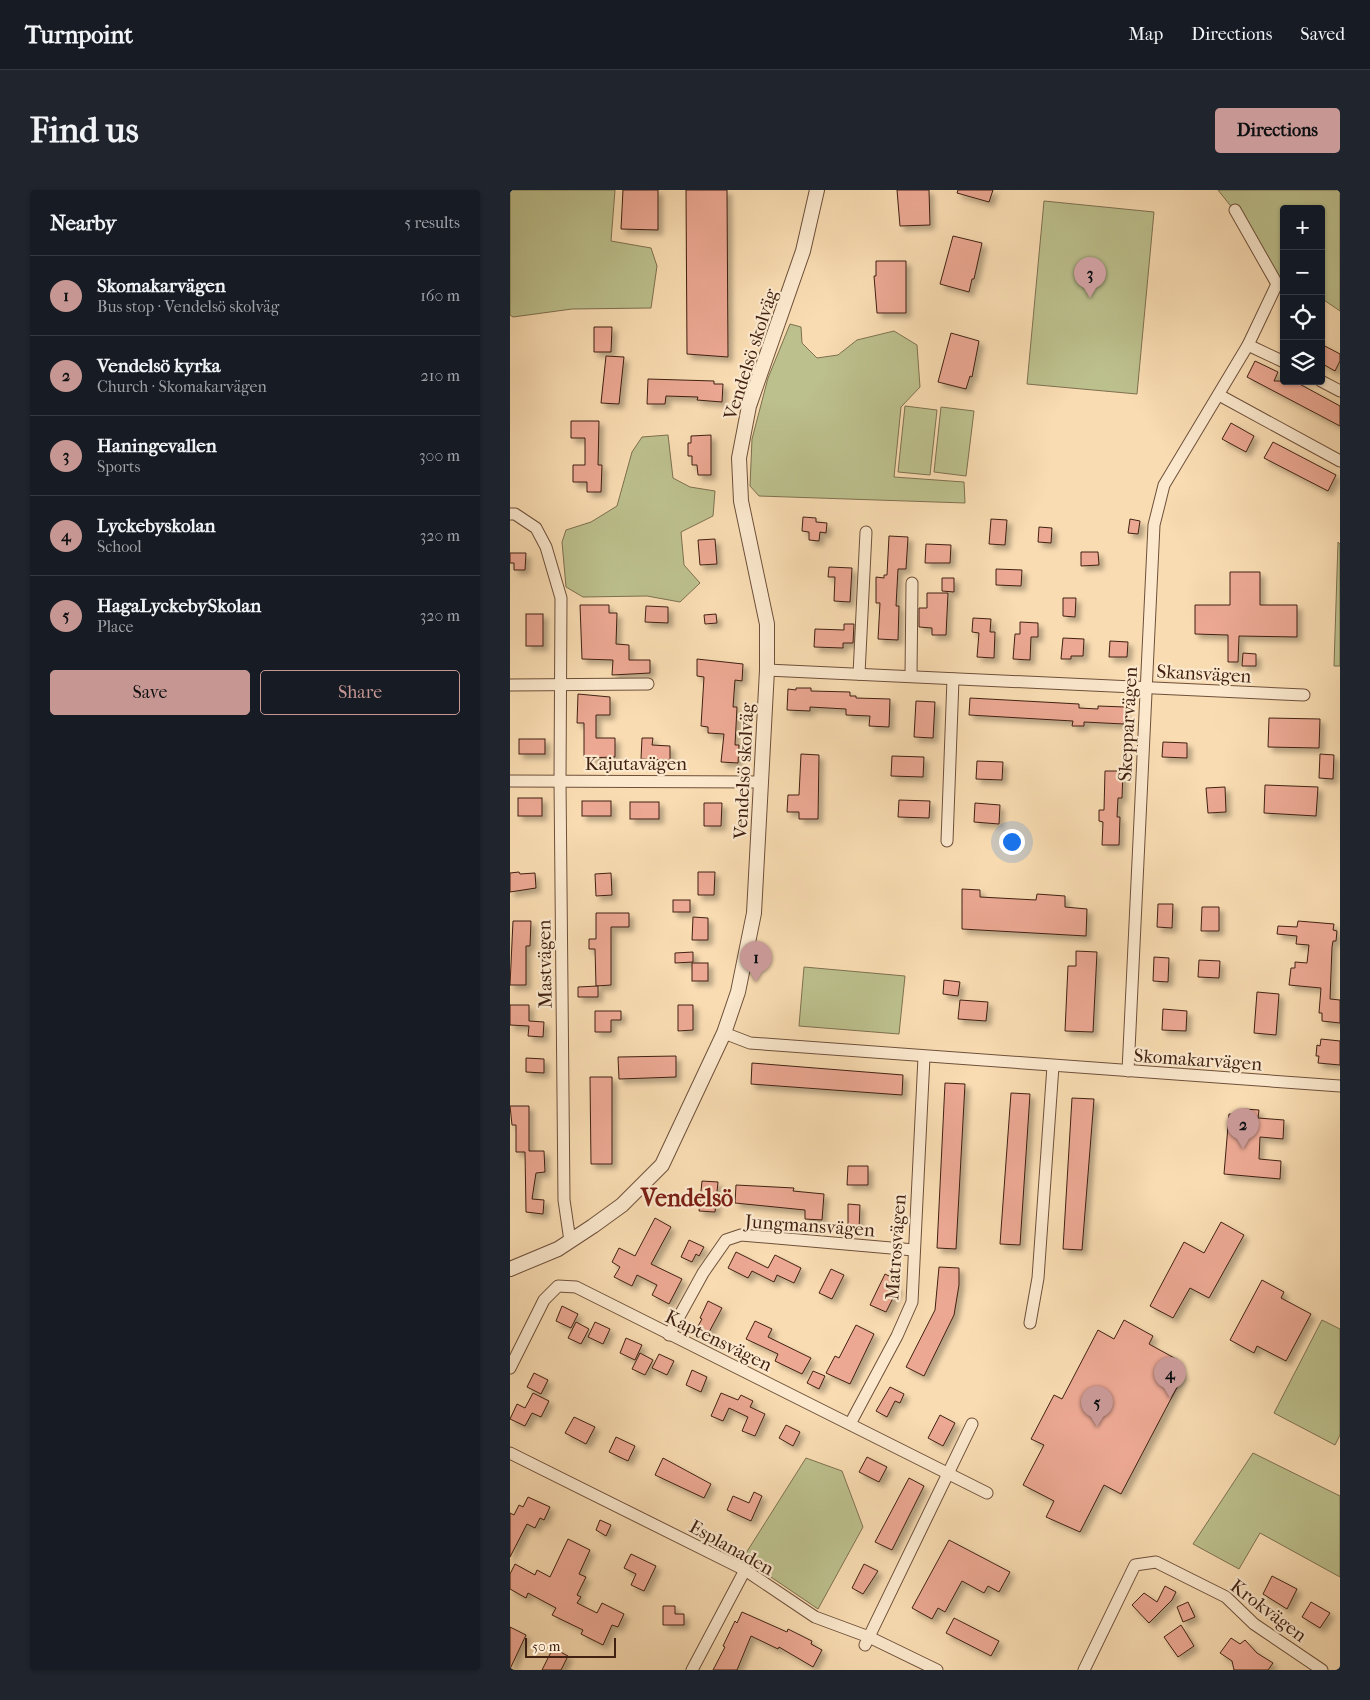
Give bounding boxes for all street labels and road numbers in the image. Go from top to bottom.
street label: Vendelsö skolväg [719,285,783,424]
street label: Skansvägen [1156,661,1252,687]
street label: Skepparvägen [1114,666,1142,782]
street label: Vendelsö skolväg [729,701,759,841]
street label: Kajutavägen [585,753,687,775]
street label: Mastvägen [533,919,557,1009]
street label: Skomakarvägen [1133,1045,1263,1075]
street label: Matrosvägen [881,1193,911,1301]
street label: Jungmansvägen [742,1210,876,1242]
street label: Kaptensvägen [662,1306,776,1376]
street label: Esplanaden [685,1516,778,1580]
street label: Krokvägen [1226,1575,1311,1647]

